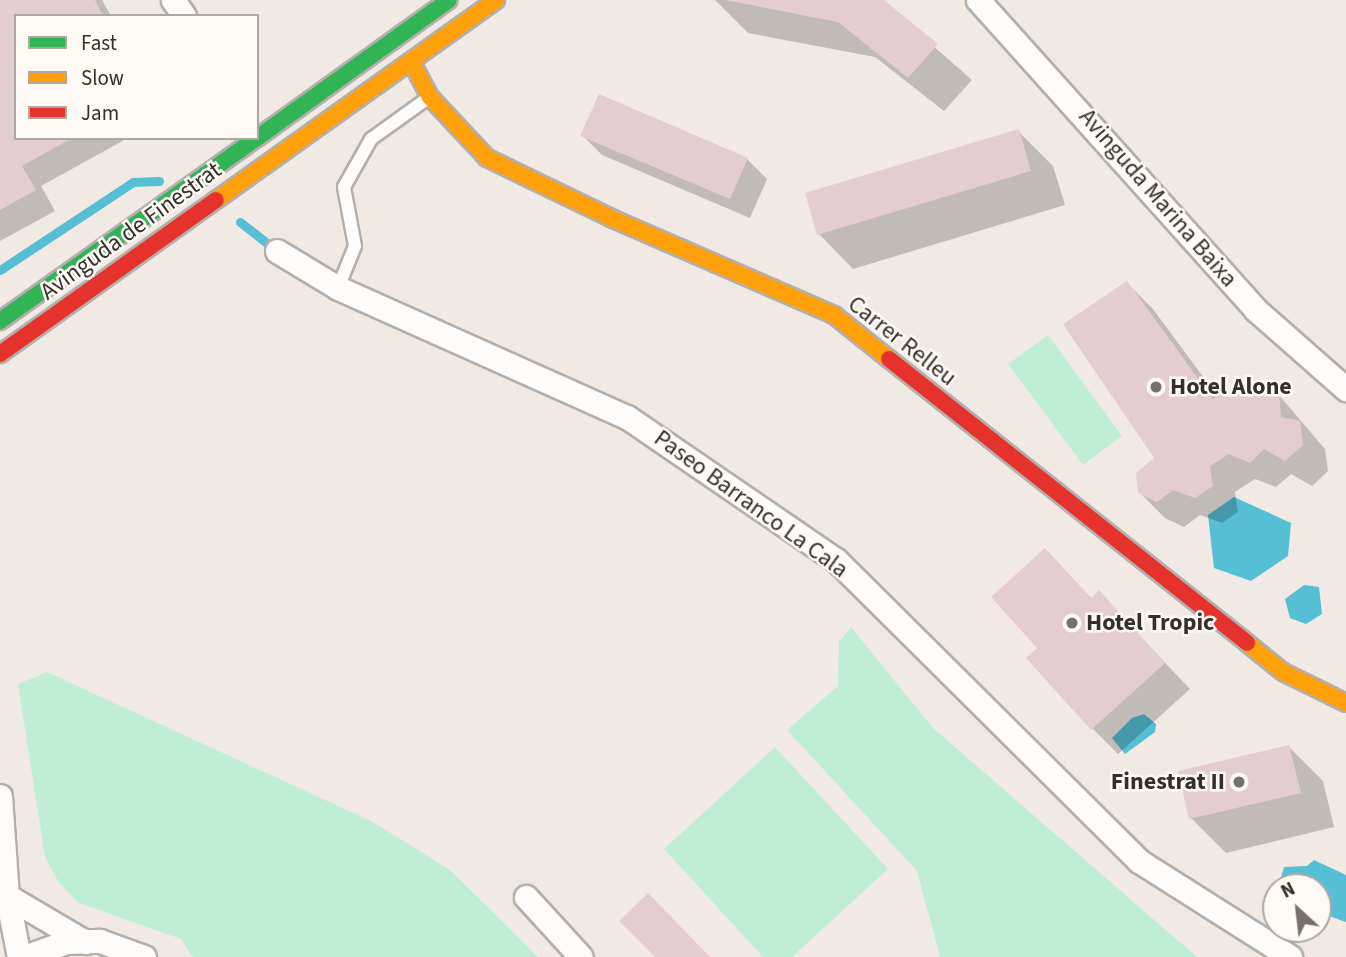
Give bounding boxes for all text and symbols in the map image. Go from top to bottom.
legend [14,14,259,140]
text: Fast [81,28,117,58]
text: Slow [81,63,124,93]
text: Jam [81,98,119,128]
street label: Avinguda Marina Baixa [1073,103,1243,293]
street label: Avinguda de Finestrat [35,156,227,306]
street label: Carrer Relleu [842,290,962,392]
place label: Hotel Alone [1170,373,1292,401]
marker: Hotel Alone [1148,379,1164,395]
street label: Paseo Barranco La Cala [648,424,854,584]
place label: Hotel Tropic [1086,609,1214,637]
marker: Hotel Tropic [1064,615,1080,631]
place label: Finestrat II [1111,768,1225,796]
marker: Finestrat II [1231,774,1247,790]
north arrow [1262,873,1332,943]
text: N [1276,876,1300,906]

